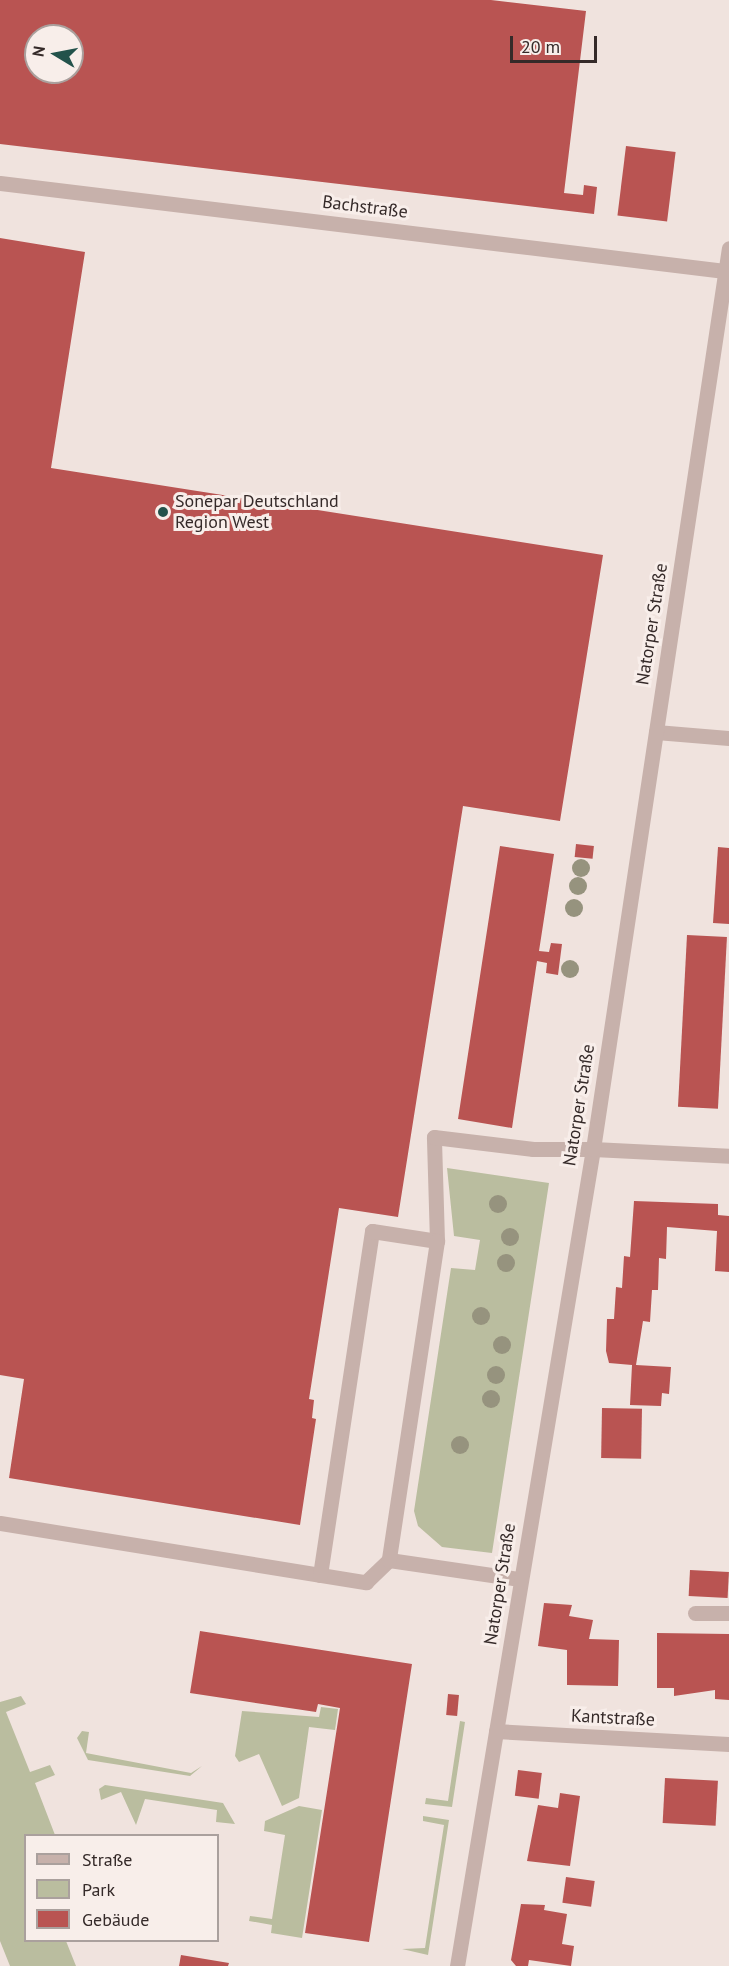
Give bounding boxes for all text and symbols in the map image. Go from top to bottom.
north arrow [24,24,84,84]
scale bar [513,24,600,62]
text: 20 m [521,35,560,58]
text: N [27,44,49,58]
street label: Bachstraße [321,191,409,223]
place label: Sonepar Deutschland Region West [175,491,339,534]
marker: Sonepar Deutschland Region West [156,505,170,519]
street label: Natorper Straße [632,562,672,686]
street label: Natorper Straße [559,1043,599,1167]
street label: Natorper Straße [480,1522,520,1646]
street label: Kantstraße [571,1705,655,1731]
legend [24,1834,219,1942]
text: Straße [82,1848,133,1871]
text: Park [82,1878,115,1901]
text: Gebäude [82,1908,149,1931]

